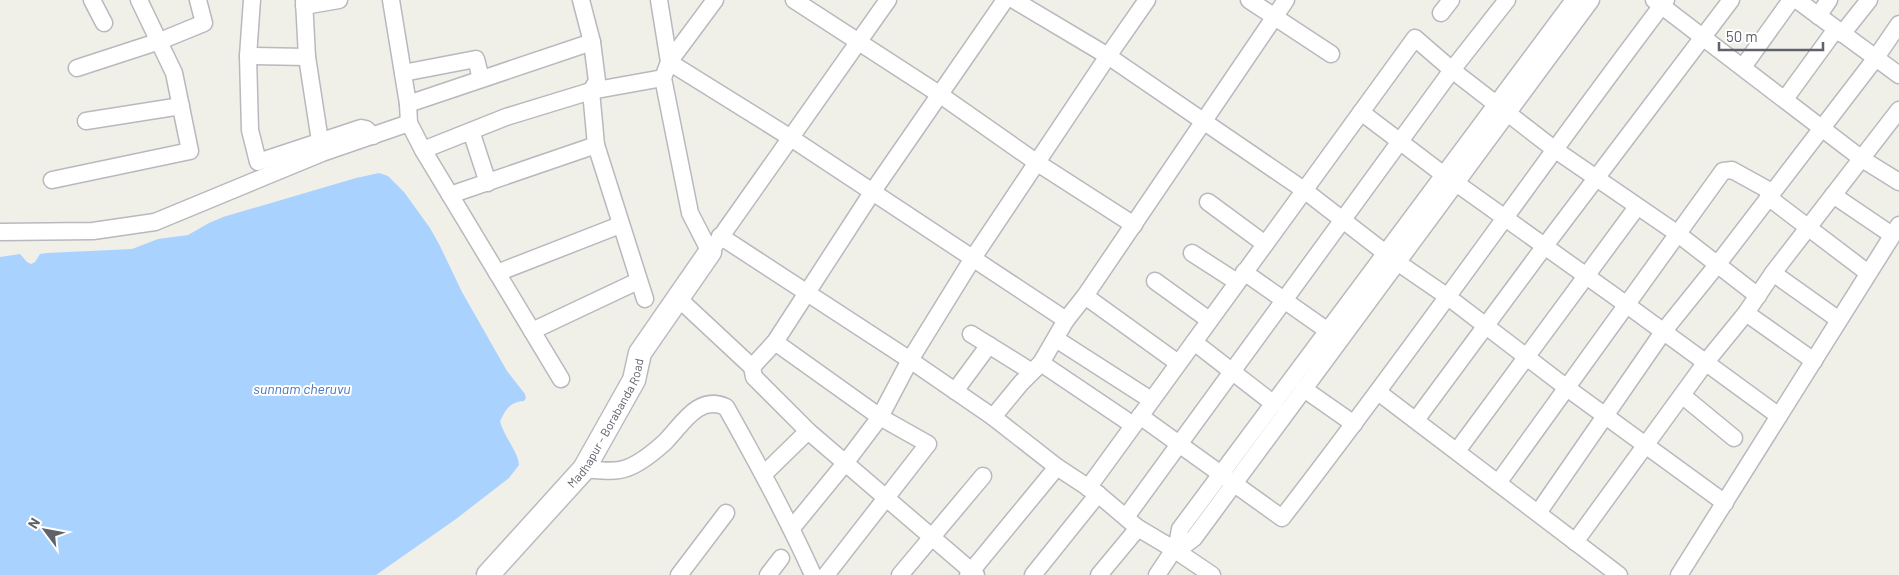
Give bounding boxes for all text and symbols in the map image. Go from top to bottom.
scale bar [1719,20,1823,52]
text: 50 m [1726,27,1758,45]
street label: Madhapur - Borabanda Road [564,357,646,490]
water label: sunnam cheruvu [253,380,351,397]
north arrow [20,505,70,555]
text: N [24,514,43,531]

